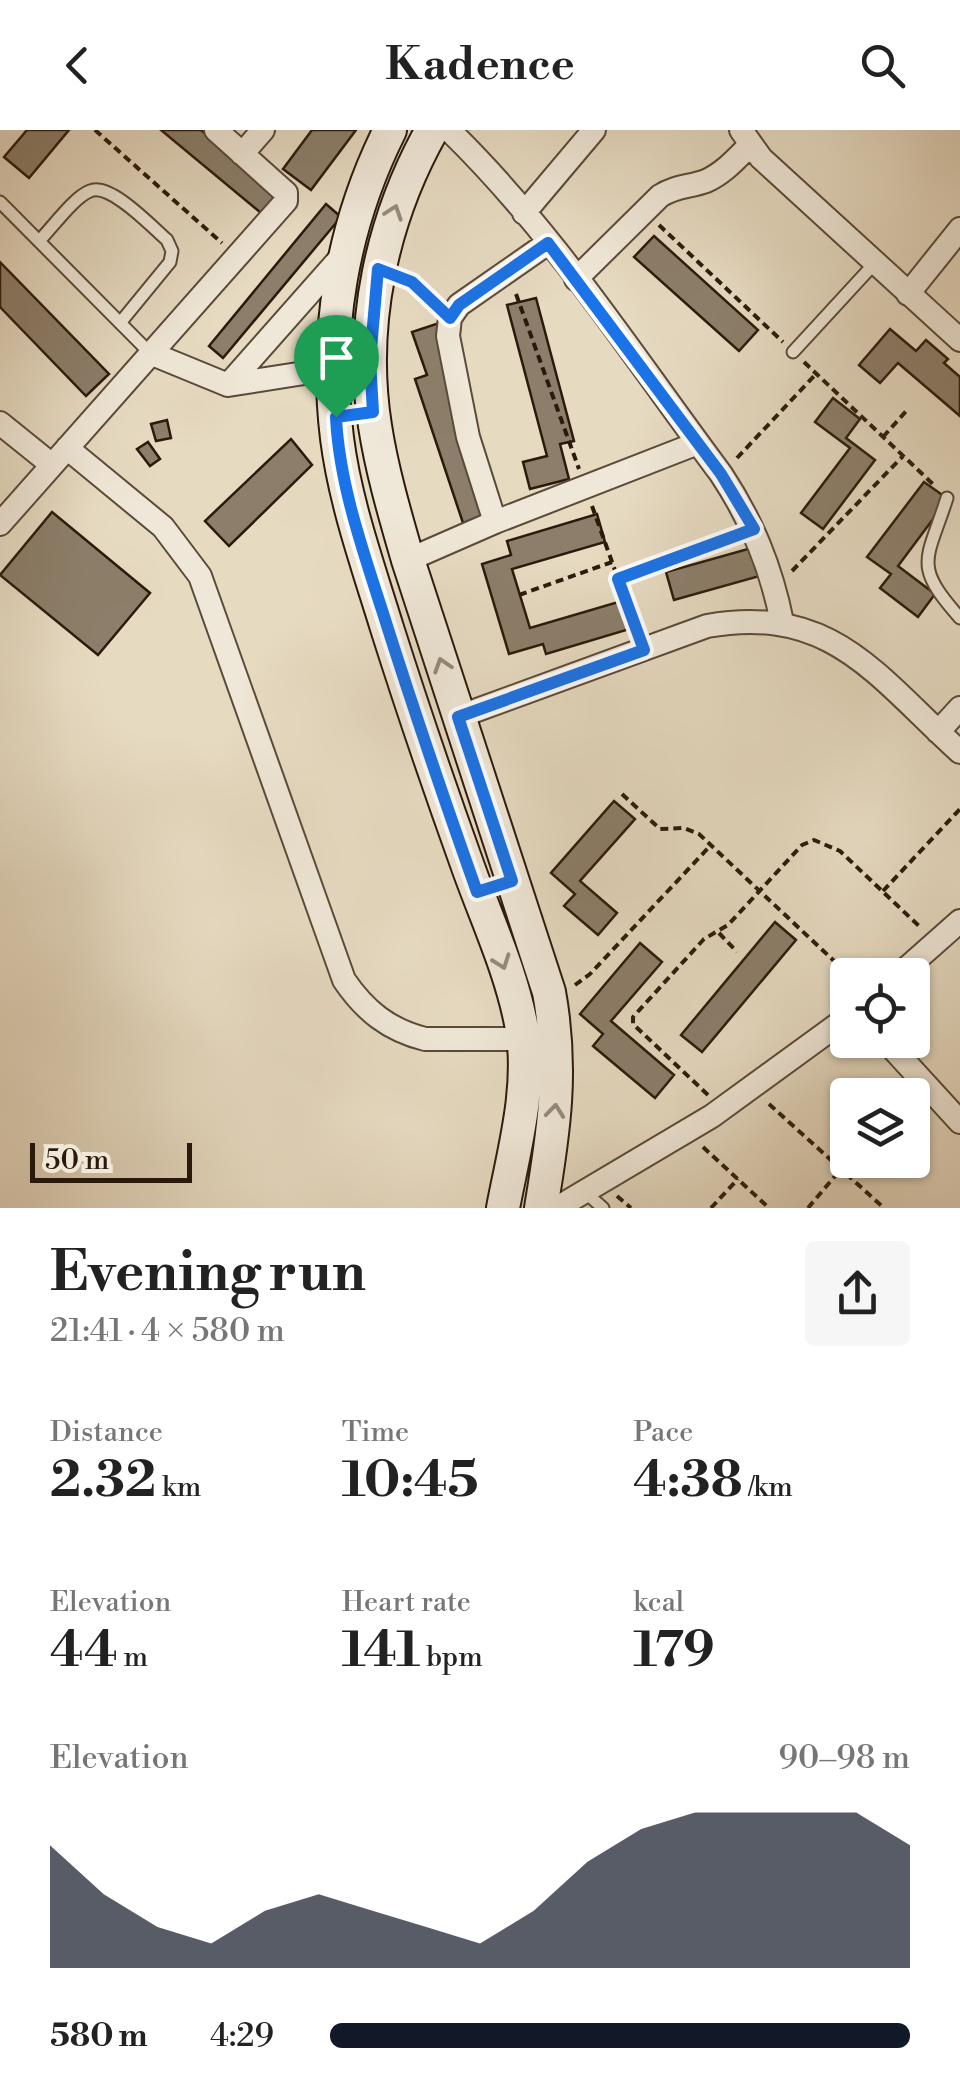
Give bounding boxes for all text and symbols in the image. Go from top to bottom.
text: Kadence [385,37,575,94]
icon: back [50,38,105,93]
icon: search [855,38,910,93]
one-way arrow [383,204,403,221]
pin [294,315,379,418]
icon: arrive [309,330,364,385]
one-way arrow [433,657,453,674]
one-way arrow [490,953,511,970]
map controls [830,958,930,1178]
button: locate [830,958,930,1058]
button: layers [830,1078,930,1178]
one-way arrow [544,1103,565,1119]
scale bar [30,1138,192,1182]
text: 50 m [45,1143,109,1178]
text: Evening run [50,1239,366,1308]
button: share [805,1241,910,1346]
text: 21:41 · 4 × 580 m [50,1311,285,1351]
text: Distance [50,1415,163,1450]
text: Time [342,1415,409,1450]
text: Pace [633,1415,693,1450]
text: 2.32 [50,1450,156,1512]
text: 10:45 [342,1450,479,1512]
text: 4:38 [633,1450,742,1512]
text: km [156,1470,201,1505]
text: /km [742,1470,793,1505]
text: Elevation [50,1585,171,1620]
text: Heart rate [342,1585,471,1620]
text: kcal [633,1585,684,1620]
text: 44 [50,1620,118,1682]
text: 141 [342,1620,420,1682]
text: 179 [633,1620,715,1682]
text: m [118,1640,148,1675]
text: bpm [420,1640,483,1675]
text: Elevation [50,1738,189,1778]
text: 90–98 m [779,1738,910,1778]
text: 580 m [50,2016,148,2056]
text: 4:29 [210,2016,274,2056]

